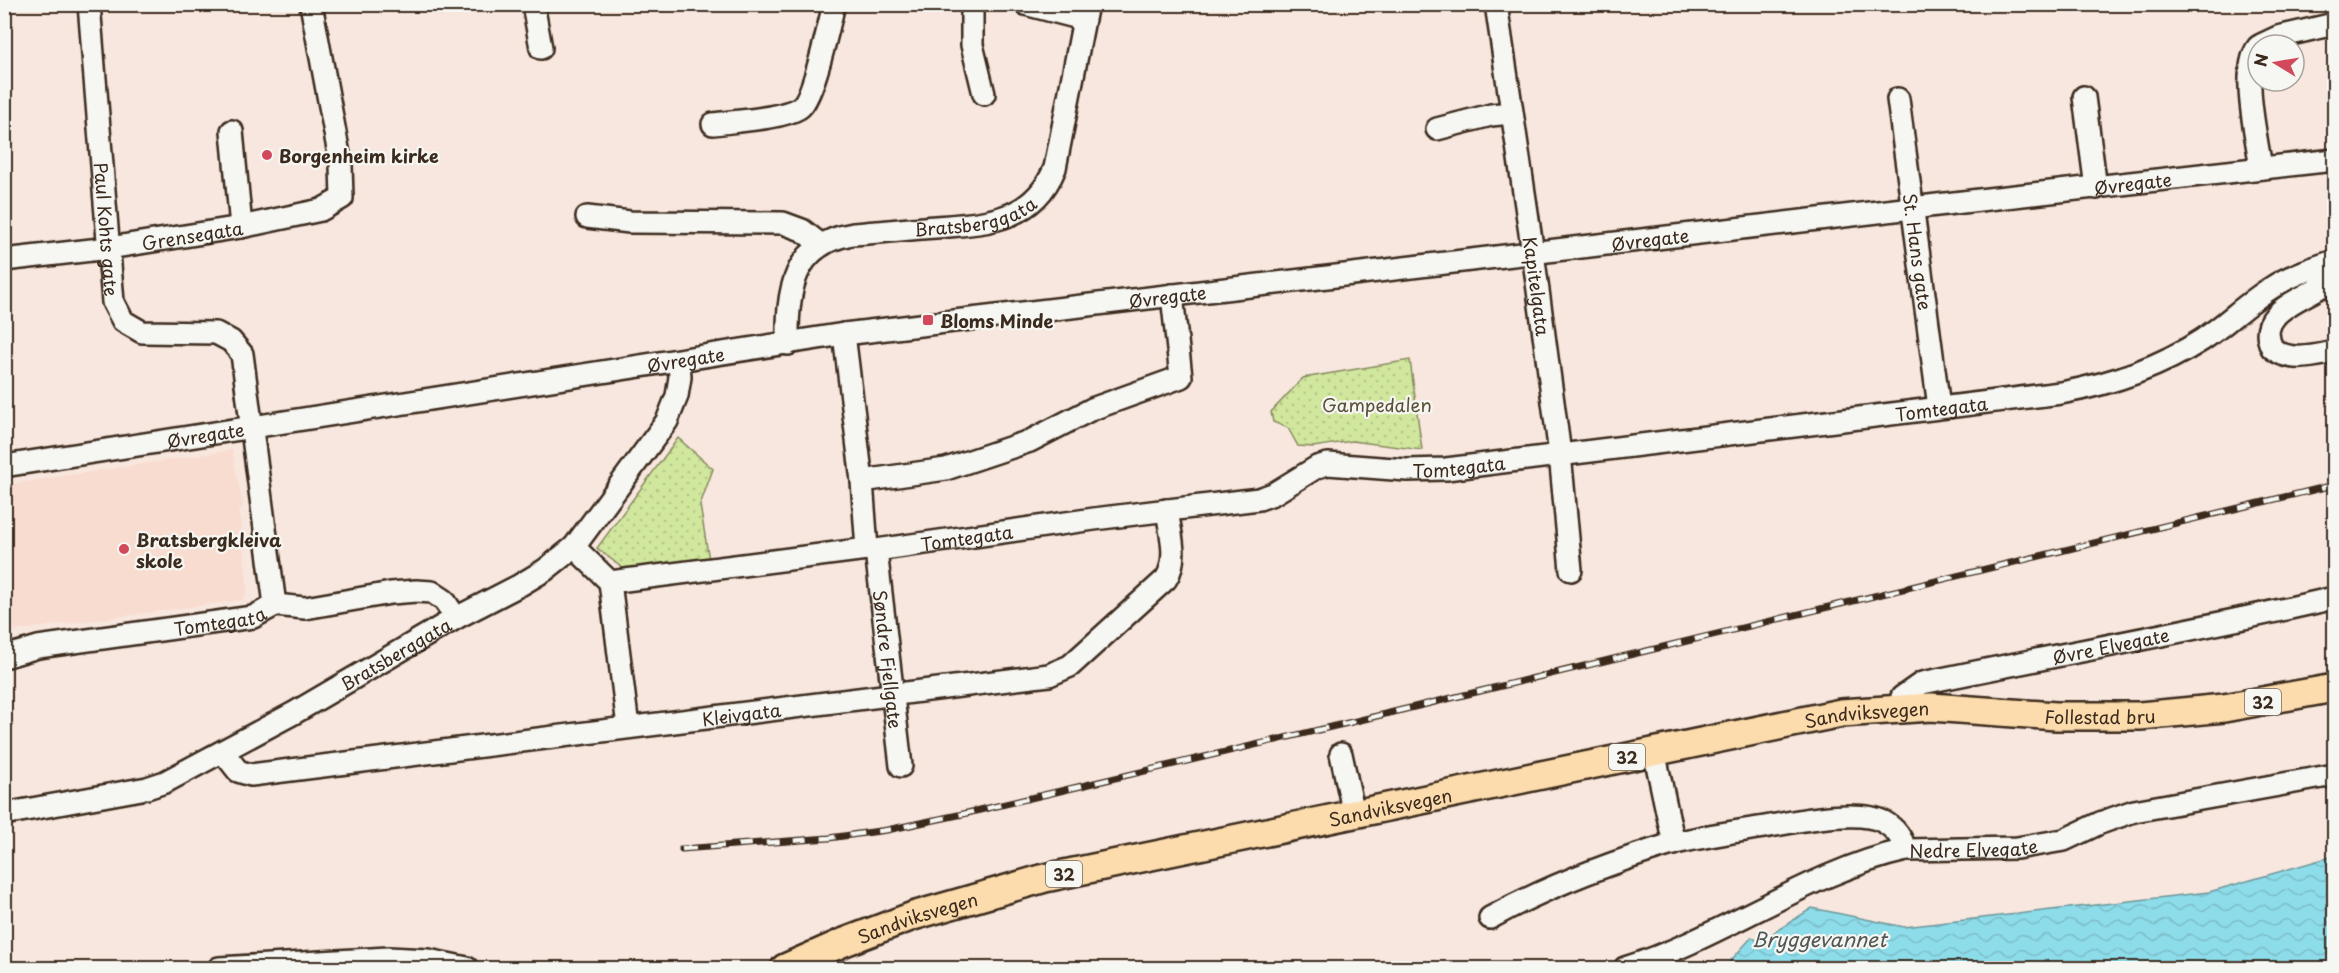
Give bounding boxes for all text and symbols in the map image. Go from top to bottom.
north arrow [2246,33,2306,93]
text: N [2247,51,2273,68]
place label: Borgenheim kirke [279,142,439,169]
marker: Borgenheim kirke [260,148,274,162]
street label: Paul Kohts gate [88,161,126,297]
street label: Øvregate [2092,165,2173,200]
street label: Bratsberggata [913,189,1042,242]
street label: St. Hans gate [1897,192,1939,312]
street label: Grensegata [140,213,246,256]
street label: Øvregate [1609,221,1690,257]
street label: Kapitelgata [1517,234,1558,338]
street label: Øvregate [1127,278,1208,314]
place label: Bloms Minde [940,307,1053,334]
marker: Bloms Minde [921,313,935,327]
street label: Øvregate [645,339,726,378]
street label: Tomtegata [1894,389,1990,427]
park label: Gampedalen [1322,391,1432,418]
street label: Øvregate [165,415,246,454]
street label: Tomtegata [1412,448,1507,483]
street label: Tomtegata [919,517,1015,557]
place label: Bratsbergkleiva skole [136,526,282,574]
marker: Bratsbergkleiva skole [117,542,131,556]
street label: Søndre Fjellgate [867,589,910,730]
street label: Tomtegata [172,599,271,641]
street label: Bratsberggata [335,610,457,697]
street label: Øvre Elvegate [2050,620,2172,670]
road number: 32 [2245,689,2281,715]
street label: Sandviksvegen [1802,694,1930,734]
street label: Kleivgata [700,695,783,732]
street label: Follestad bru [2044,701,2157,730]
road number: 32 [1609,744,1645,770]
street label: Sandviksvegen [1326,780,1454,832]
street label: Nedre Elvegate [1909,831,2040,863]
road number: 32 [1046,861,1082,887]
street label: Sandviksvegen [853,885,981,950]
water label: Bryggevannet [1751,924,1889,954]

